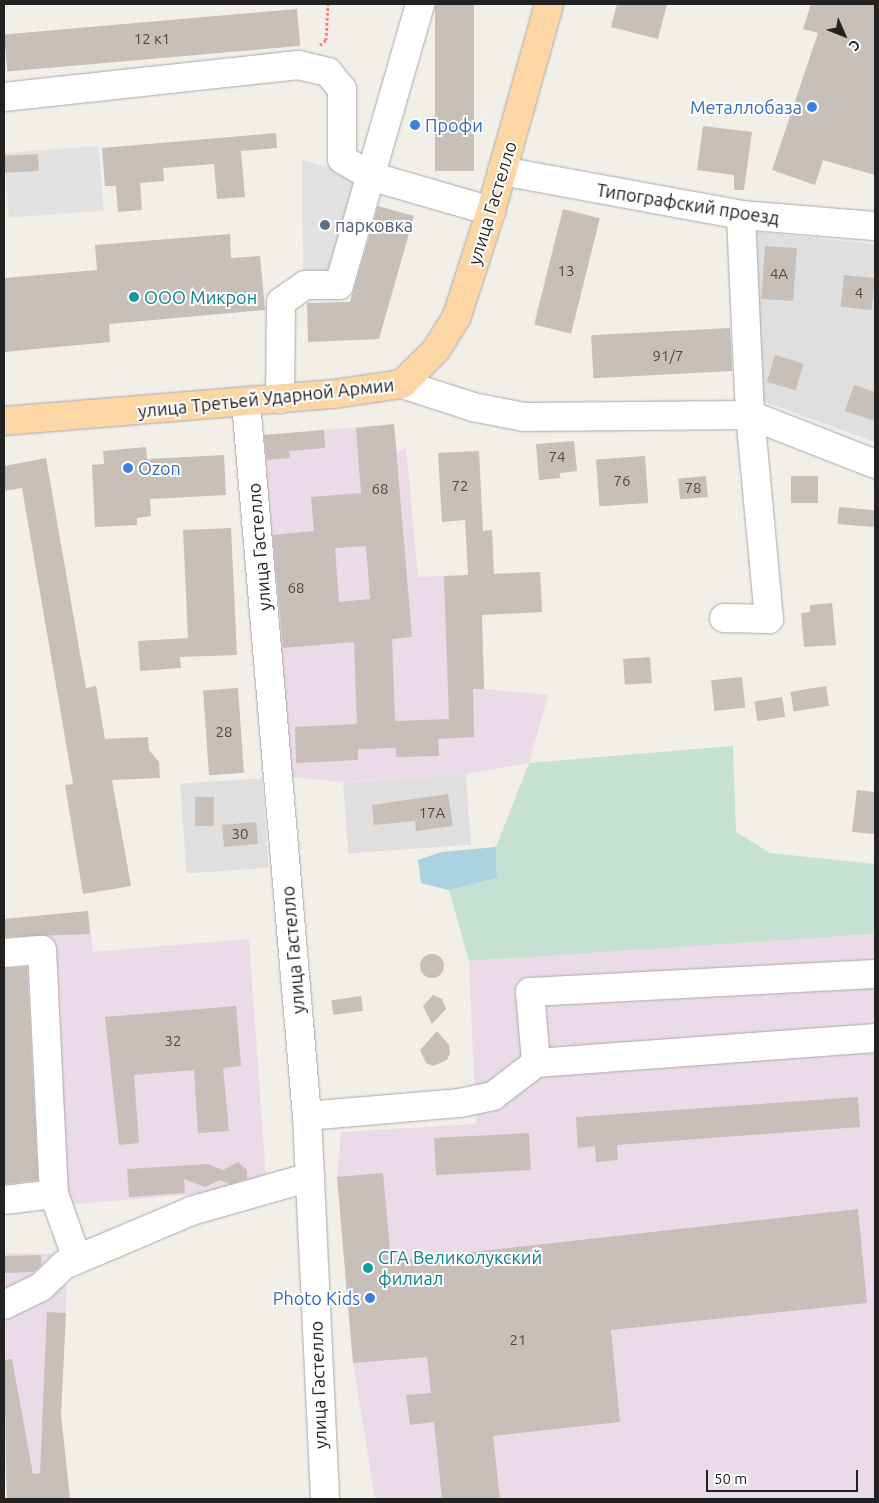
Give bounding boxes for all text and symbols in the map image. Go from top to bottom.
north arrow [819,10,869,60]
house number: 12 к1 [134,30,170,48]
text: С [846,37,864,54]
place label: Металлобаза [690,96,802,118]
marker: Металлобаза [806,101,818,113]
place label: Профи [425,114,483,136]
marker: Профи [409,119,421,131]
street label: улица Гастелло [463,139,521,267]
street label: Типографский проезд [595,179,781,229]
place label: парковка [335,214,413,236]
marker: парковка [319,219,331,231]
house number: 13 [558,262,574,280]
house number: 4А [770,265,788,283]
house number: 4 [855,284,863,302]
place label: ООО Микрон [144,286,257,308]
marker: ООО Микрон [128,291,140,303]
house number: 91/7 [653,347,683,365]
street label: улица Третьей Ударной Армии [137,374,395,422]
house number: 74 [549,448,565,466]
place label: Ozon [138,457,181,479]
marker: Ozon [122,462,134,474]
house number: 76 [614,472,630,490]
house number: 72 [452,477,468,495]
house number: 78 [685,479,701,497]
house number: 68 [372,480,388,498]
street label: улица Гастелло [243,482,275,612]
house number: 68 [288,579,304,597]
house number: 28 [216,723,232,741]
house number: 17А [419,804,445,822]
house number: 30 [232,825,248,843]
street label: улица Гастелло [277,885,309,1015]
house number: 32 [165,1032,181,1050]
place label: СГА Великолукский филиал [378,1247,542,1290]
marker: СГА Великолукский филиал [362,1262,374,1274]
place label: Photo Kids [273,1287,360,1309]
marker: Photo Kids [364,1292,376,1304]
street label: улица Гастелло [305,1321,331,1449]
house number: 21 [510,1331,526,1349]
scale bar [709,1460,862,1492]
text: 50 m [714,1470,747,1487]

